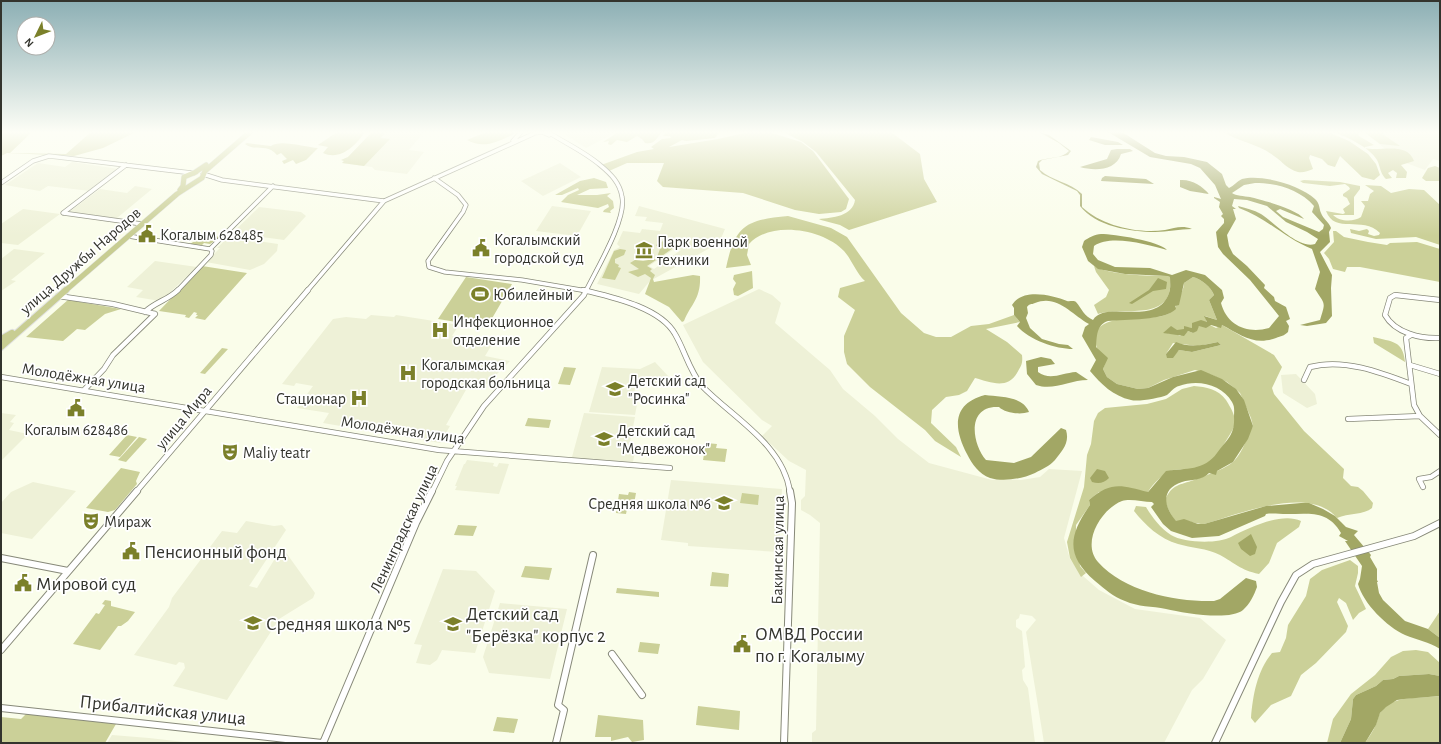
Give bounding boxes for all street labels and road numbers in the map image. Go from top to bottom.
street label: улица Дружбы Народов [17,204,145,319]
street label: Молодёжная улица [21,360,147,397]
street label: улица Мира [152,383,216,454]
street label: Молодёжная улица [340,413,466,448]
street label: Ленинградская улица [367,462,442,595]
street label: Бакинская улица [769,495,788,605]
street label: Прибалтийская улица [79,692,247,729]

